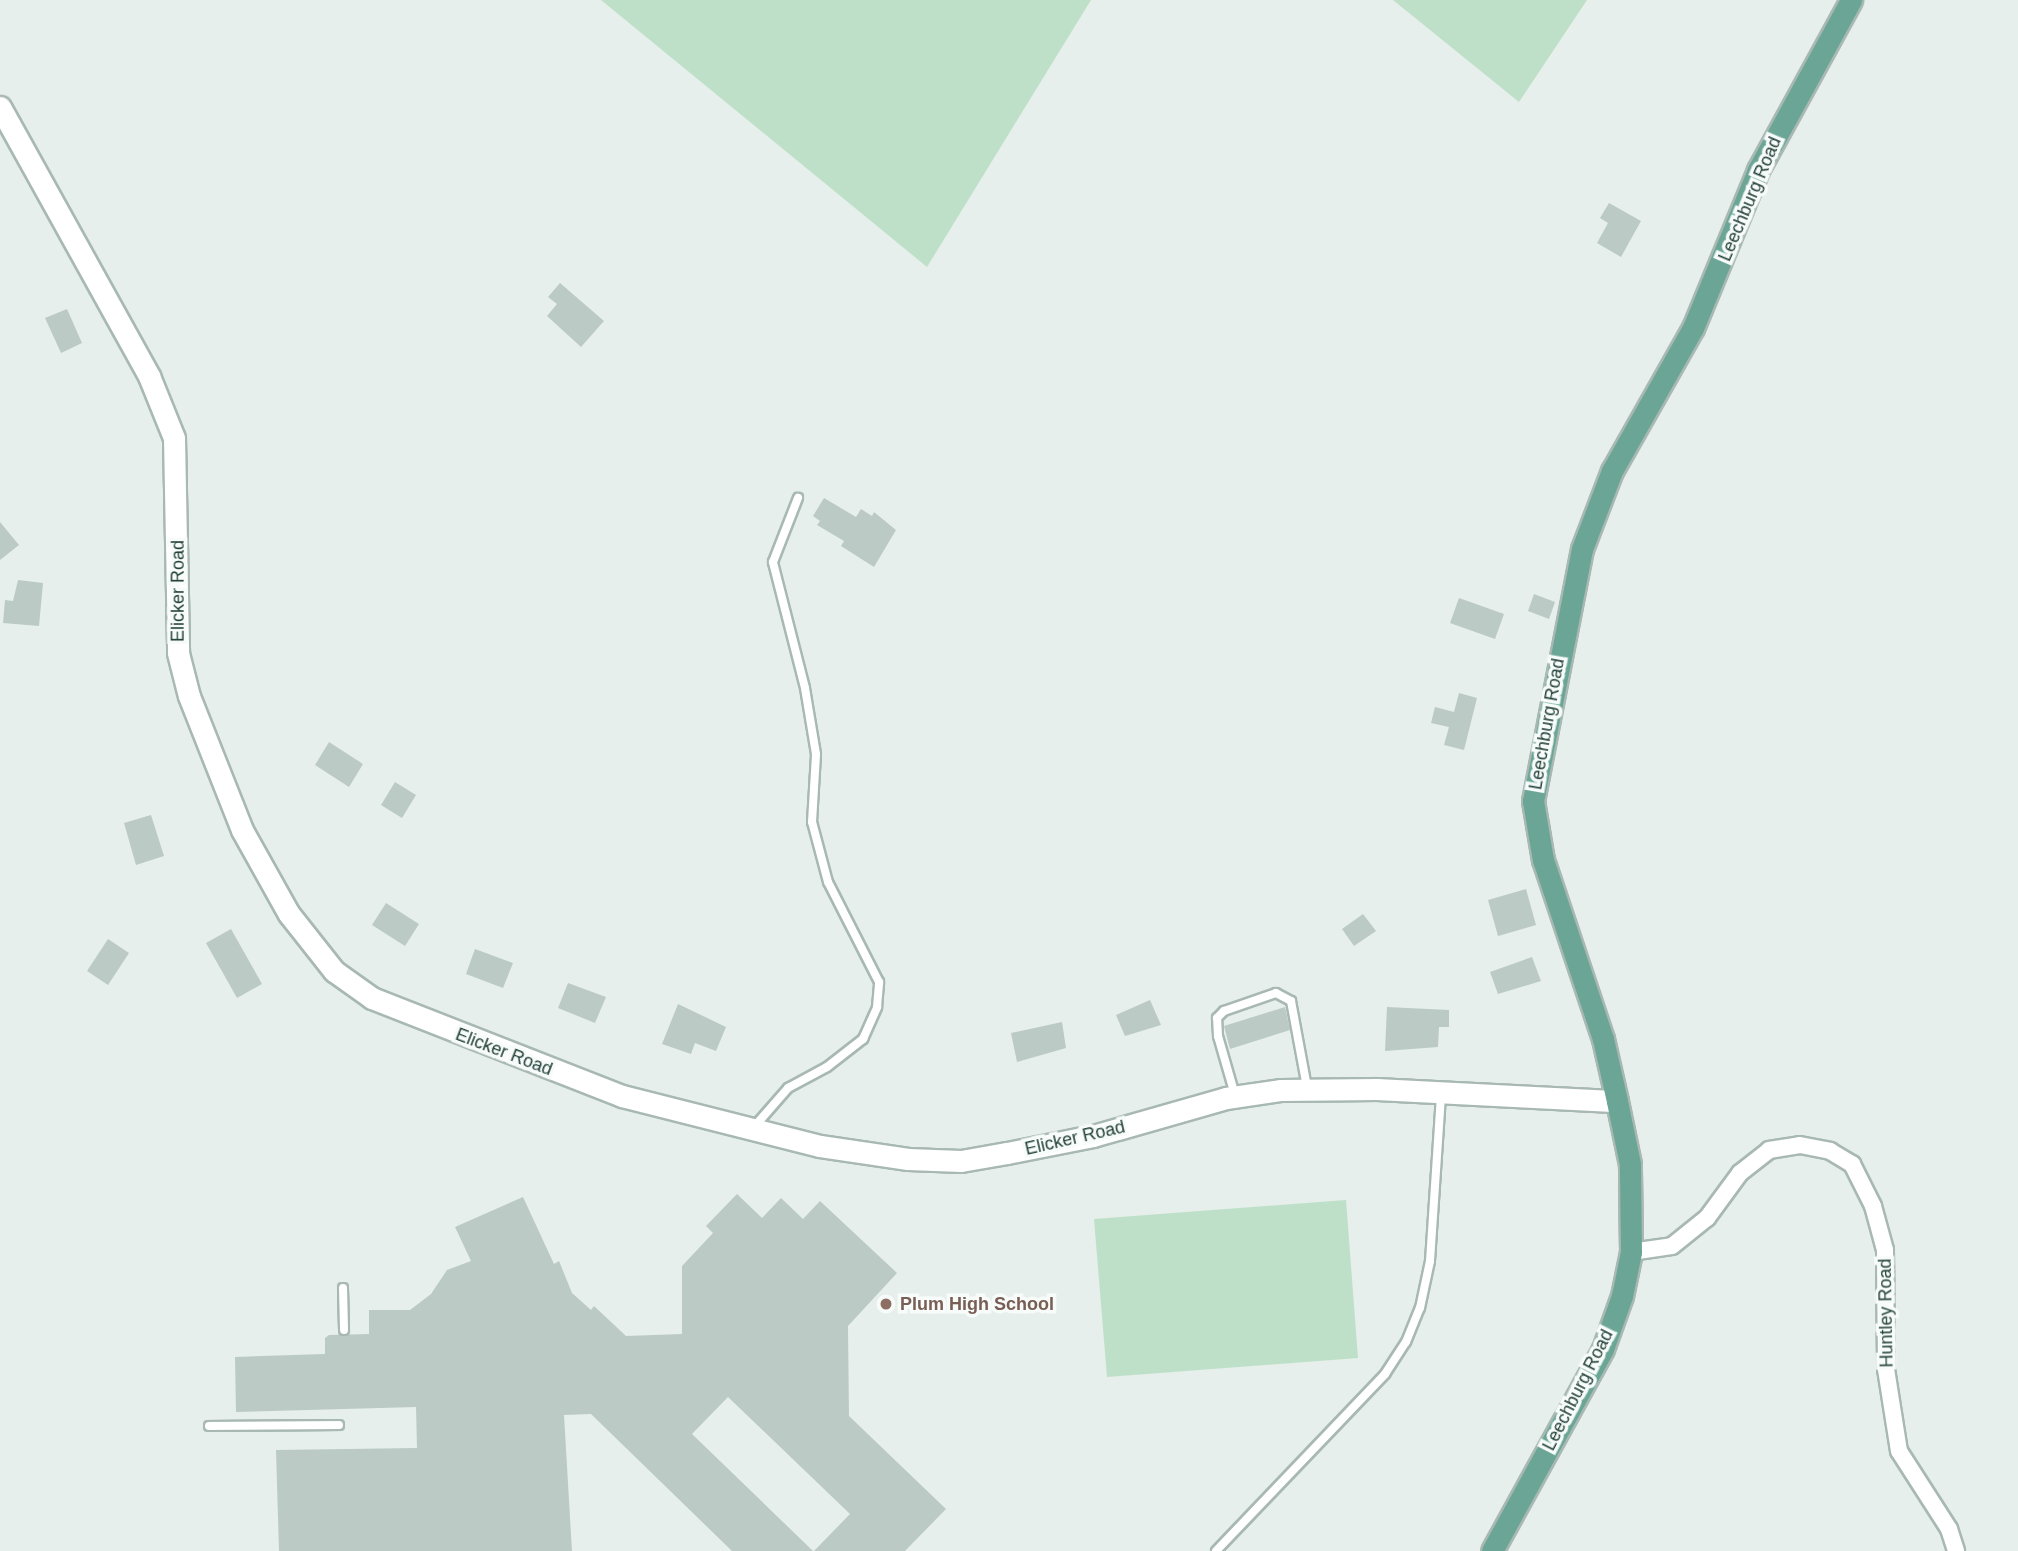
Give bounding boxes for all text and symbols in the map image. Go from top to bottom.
street label: Leechburg Road [1714,134,1786,264]
street label: Elicker Road [167,540,189,642]
street label: Leechburg Road [1525,657,1569,791]
street label: Elicker Road [452,1024,556,1080]
street label: Elicker Road [1023,1116,1127,1160]
street label: Huntley Road [1874,1258,1898,1368]
place label: Plum High School [900,1293,1054,1315]
marker: Plum High School [878,1296,894,1312]
street label: Leechburg Road [1538,1326,1618,1454]

